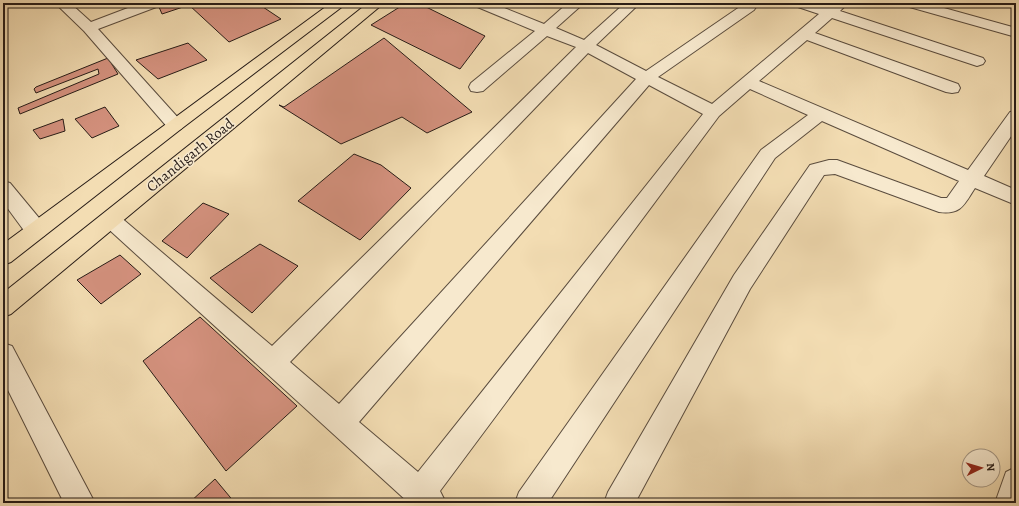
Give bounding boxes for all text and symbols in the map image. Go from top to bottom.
street label: Chandigarh Road [142,113,239,196]
north arrow [961,448,1001,488]
text: N [983,463,998,472]

